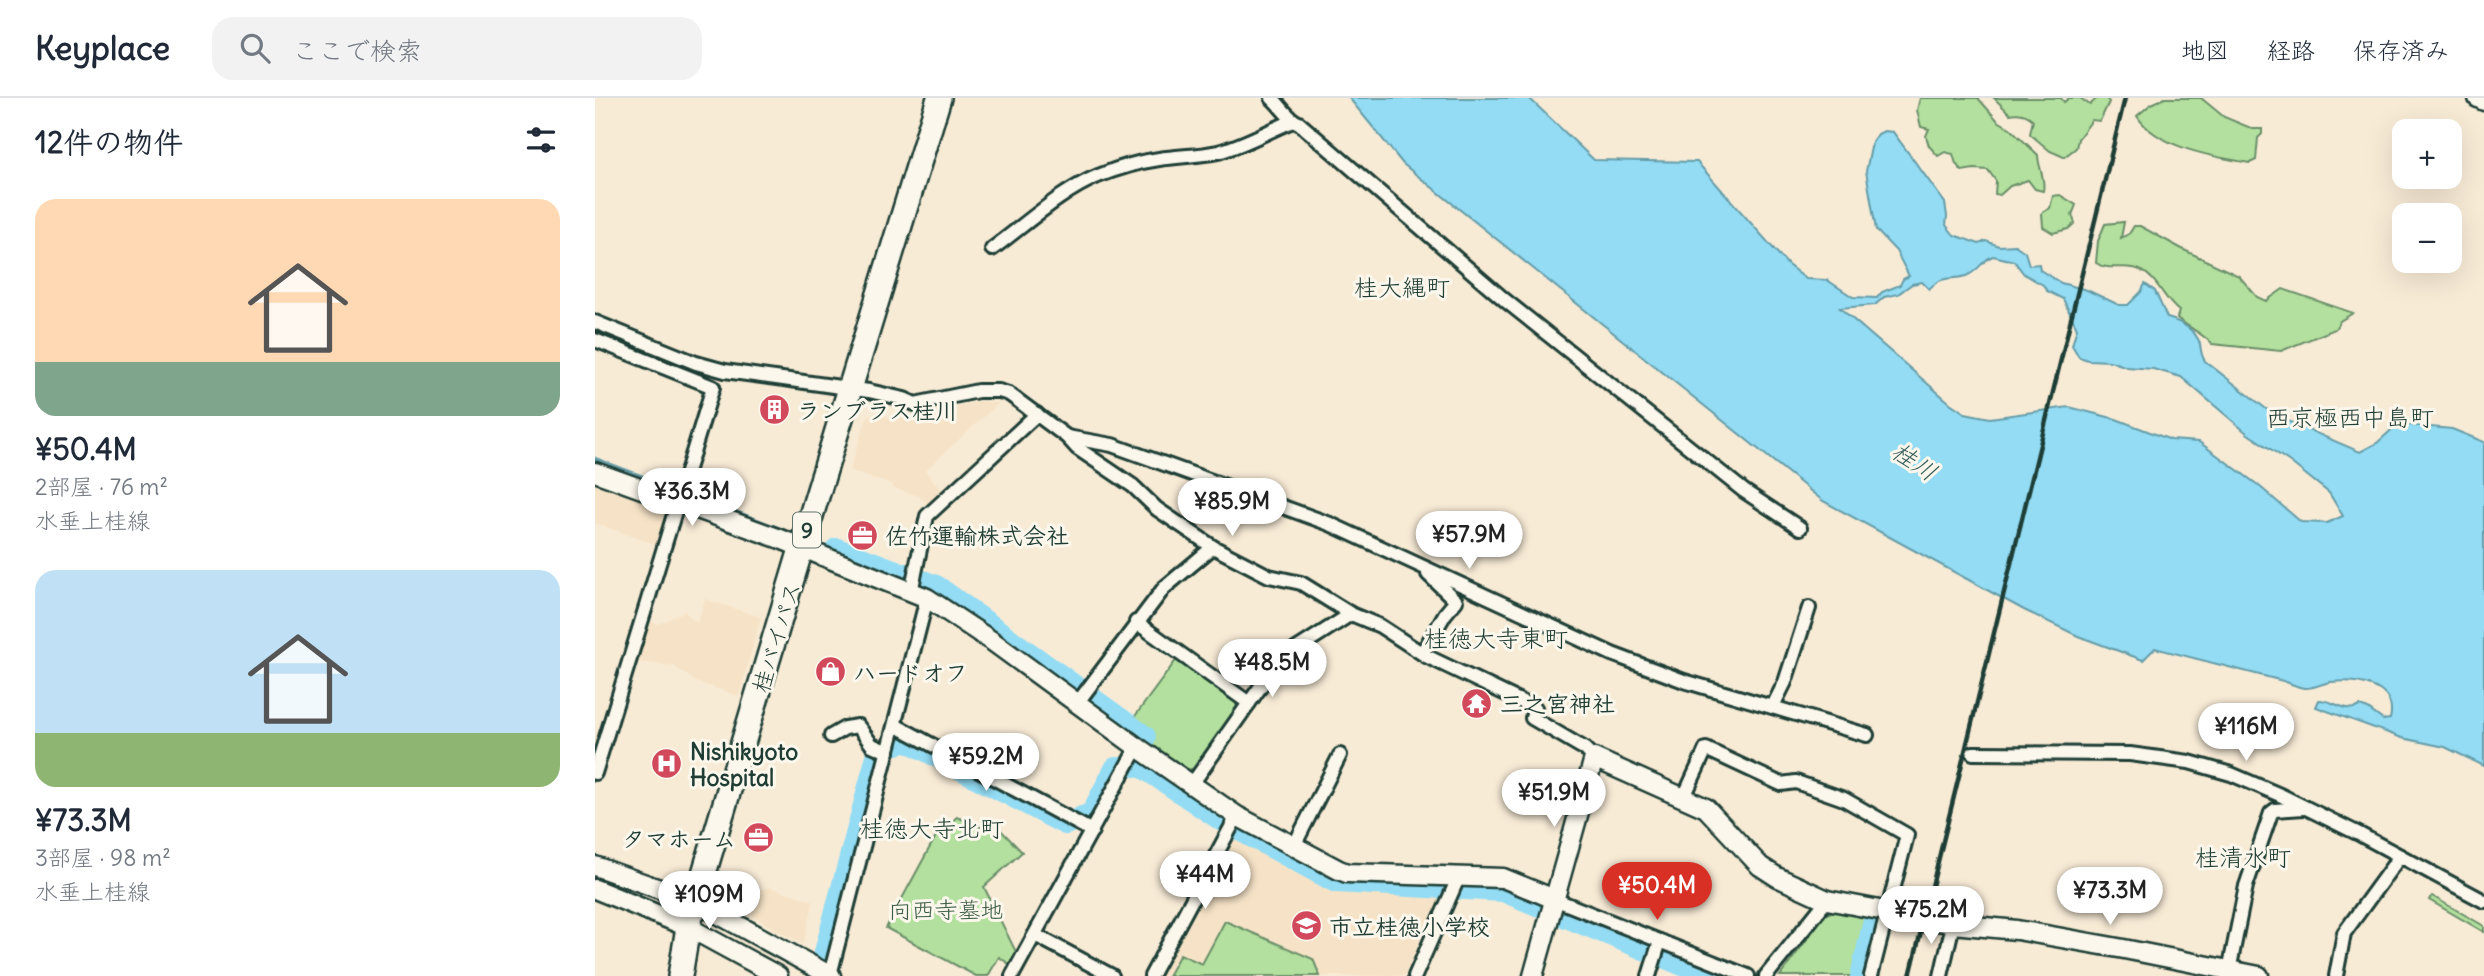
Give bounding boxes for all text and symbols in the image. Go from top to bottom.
search box [212,17,702,80]
text: Keyplace [35,27,170,69]
icon: search [236,29,274,67]
text: ここで検索 [292,34,422,67]
text: 地図 [2181,35,2229,65]
text: 経路 [2267,35,2315,65]
text: 保存済み [2353,35,2449,65]
map controls [2392,119,2462,273]
button: + [2392,119,2462,189]
icon: filters [522,121,560,159]
text: 12件の物件 [35,123,183,161]
button: − [2392,203,2462,273]
icon: home [235,245,361,371]
district label: 桂大縄町 [1354,272,1450,302]
building icon: ランブラス桂川 [757,393,791,427]
place label: ランブラス桂川 [797,396,958,425]
district label: 西京極西中島町 [2266,402,2434,432]
text: ¥50.4M [35,430,137,468]
water label: 桂川 [1887,435,1943,487]
pin: ¥36.3M [635,468,749,528]
text: 2部屋 · 76 m² [35,472,168,501]
text: ¥36.3M [654,476,730,505]
pin: ¥85.9M [1175,478,1289,538]
text: ¥85.9M [1194,486,1270,515]
text: 水垂上桂線 [35,506,150,535]
road number: 9 [793,512,821,548]
pin: ¥57.9M [1412,512,1526,571]
office icon: 佐竹運輸株式会社 [845,518,879,552]
text: ¥57.9M [1432,519,1506,548]
place label: 佐竹運輸株式会社 [885,521,1069,550]
street label: 桂バイパス [745,578,807,696]
icon: home [235,616,361,742]
district label: 桂徳大寺東町 [1424,623,1568,653]
pin: ¥48.5M [1215,640,1329,699]
text: ¥48.5M [1234,647,1310,676]
shop icon: ハードオフ [813,655,847,689]
place label: ハードオフ [853,658,968,687]
temple icon: 三之宮神社 [1460,686,1494,720]
place label: 三之宮神社 [1500,689,1615,718]
pin: ¥116M [2197,704,2295,763]
text: ¥116M [2214,711,2278,740]
pin: ¥59.2M [929,734,1043,793]
place label: Nishikyoto Hospital [690,737,798,792]
text: ¥59.2M [948,741,1024,770]
hospital icon: Nishikyoto Hospital [650,747,684,781]
pin: ¥51.9M [1497,770,1611,829]
text: ¥51.9M [1518,777,1590,806]
text: ¥73.3M [35,801,132,839]
district label: 桂徳大寺北町 [860,813,1004,843]
office icon: タマホーム [742,821,776,855]
place label: タマホーム [622,824,736,853]
district label: 桂清水町 [2195,842,2291,872]
text: 3部屋 · 98 m² [35,843,171,872]
pin: ¥44M [1164,852,1246,911]
text: ¥44M [1176,859,1234,888]
pin: ¥50.4M [1600,862,1714,922]
pin: ¥73.3M [2053,868,2167,927]
text: ¥50.4M [1618,870,1696,899]
pin: ¥109M [660,872,758,931]
text: ¥73.3M [2073,875,2147,904]
text: 水垂上桂線 [35,877,150,906]
text: ¥109M [674,879,744,908]
pin: ¥75.2M [1874,886,1988,946]
text: ¥75.2M [1894,894,1968,923]
park label: 向西寺墓地 [889,895,1004,924]
school or university icon: 市立桂徳小学校 [1289,909,1323,943]
place label: 市立桂徳小学校 [1329,912,1490,941]

